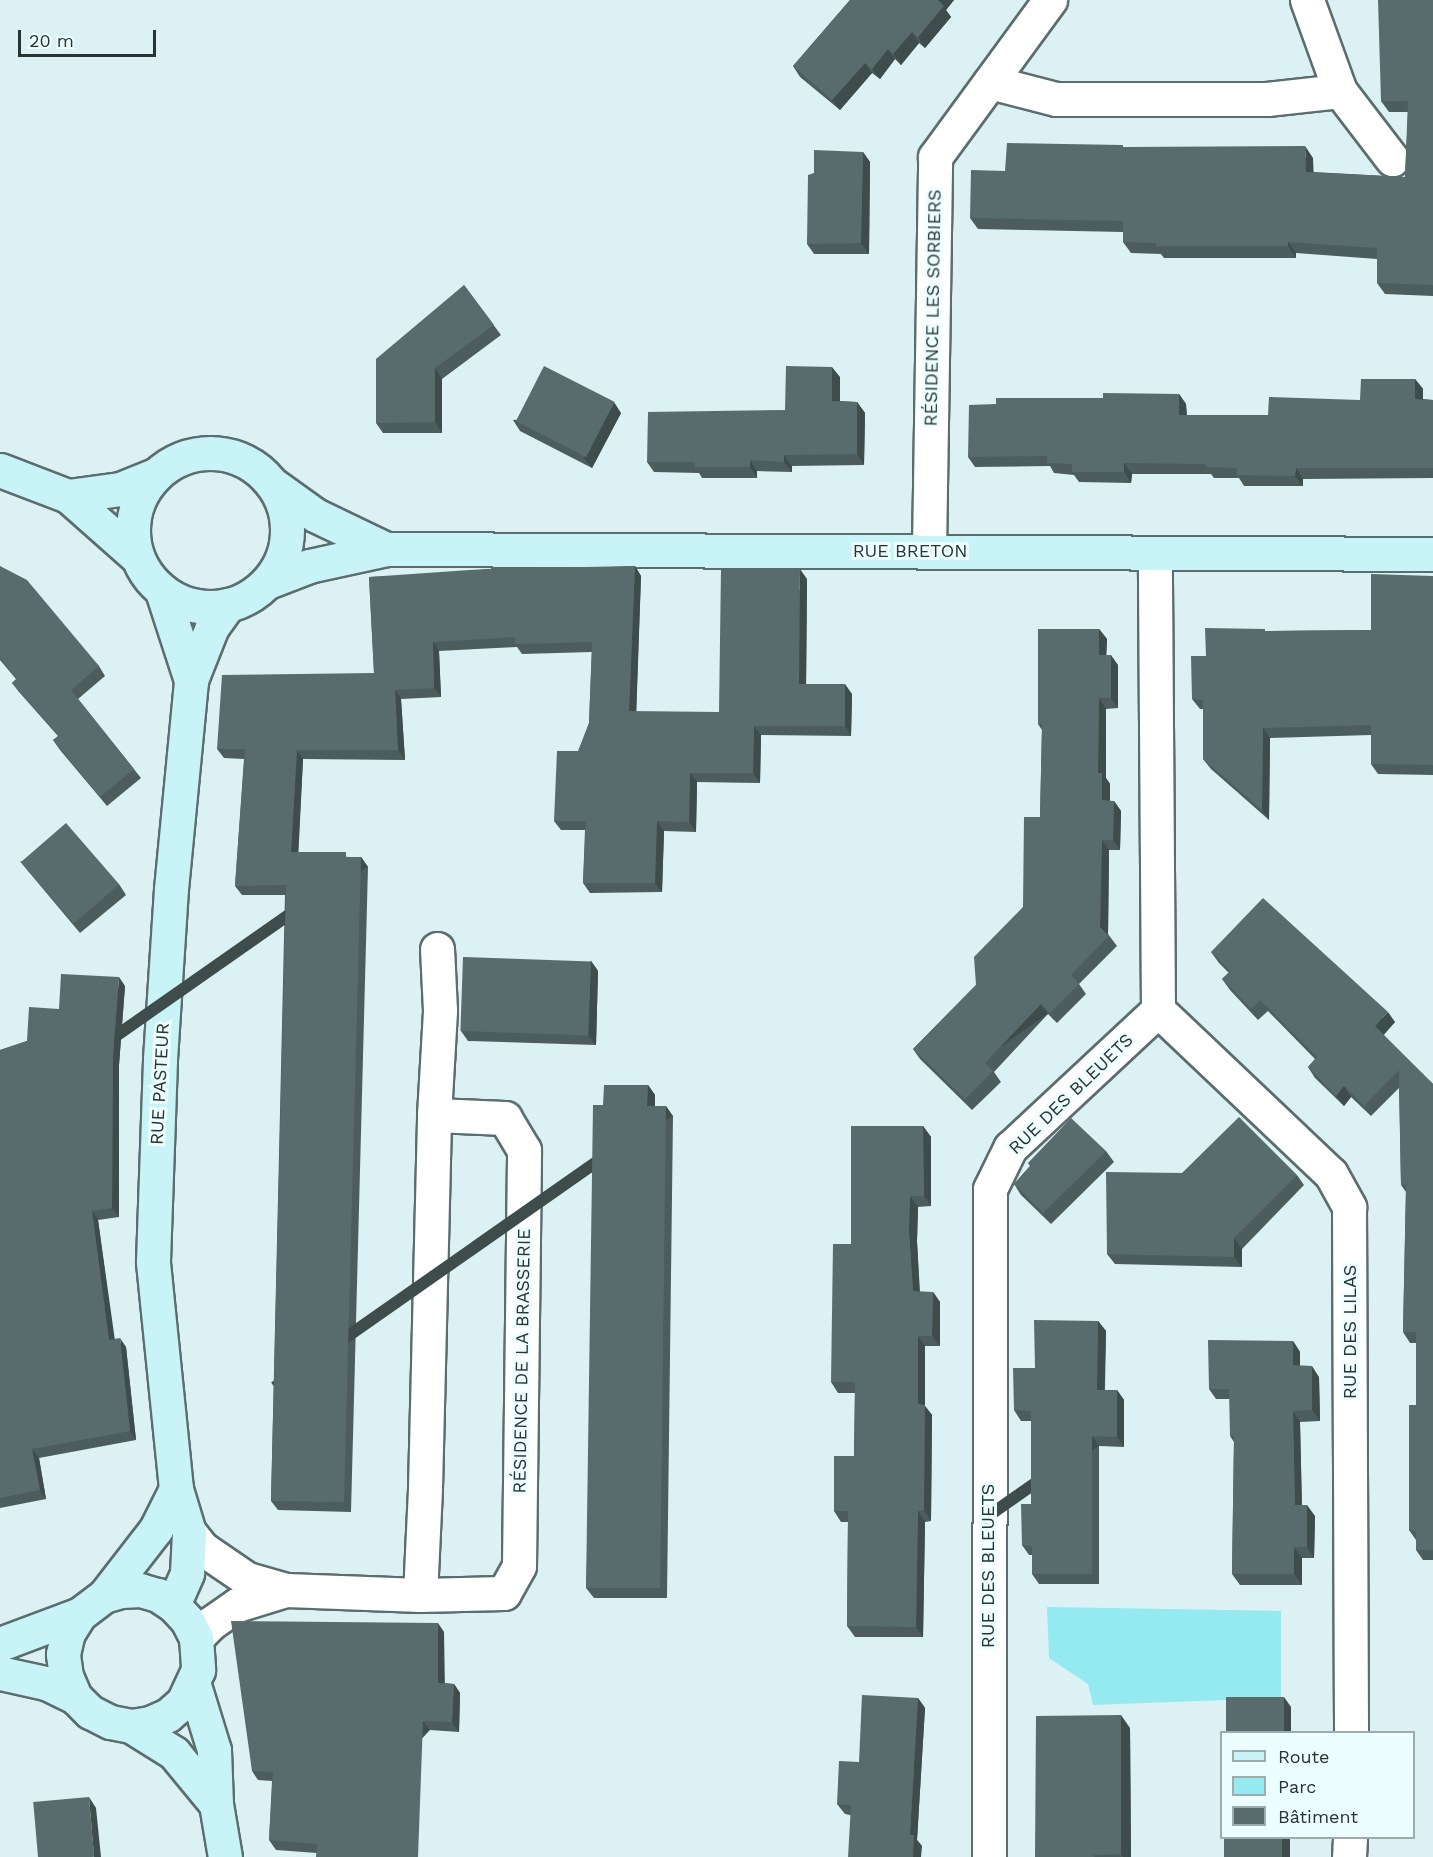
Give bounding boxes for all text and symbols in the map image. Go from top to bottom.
scale bar [21,18,159,56]
text: 20 m [29,30,74,51]
street label: RÉSIDENCE LES SORBIERS [920,189,946,427]
street label: RUE BRETON [853,540,967,562]
street label: RUE PASTEUR [146,1022,174,1146]
street label: RUE DES BLEUETS [1004,1029,1138,1159]
street label: RÉSIDENCE DE LA BRASSERIE [509,1228,535,1494]
street label: RUE DES LILAS [1339,1265,1361,1399]
street label: RUE DES BLEUETS [977,1484,999,1648]
legend [1220,1731,1415,1839]
text: Route [1278,1746,1330,1767]
text: Parc [1278,1776,1316,1797]
text: Bâtiment [1278,1806,1358,1827]

